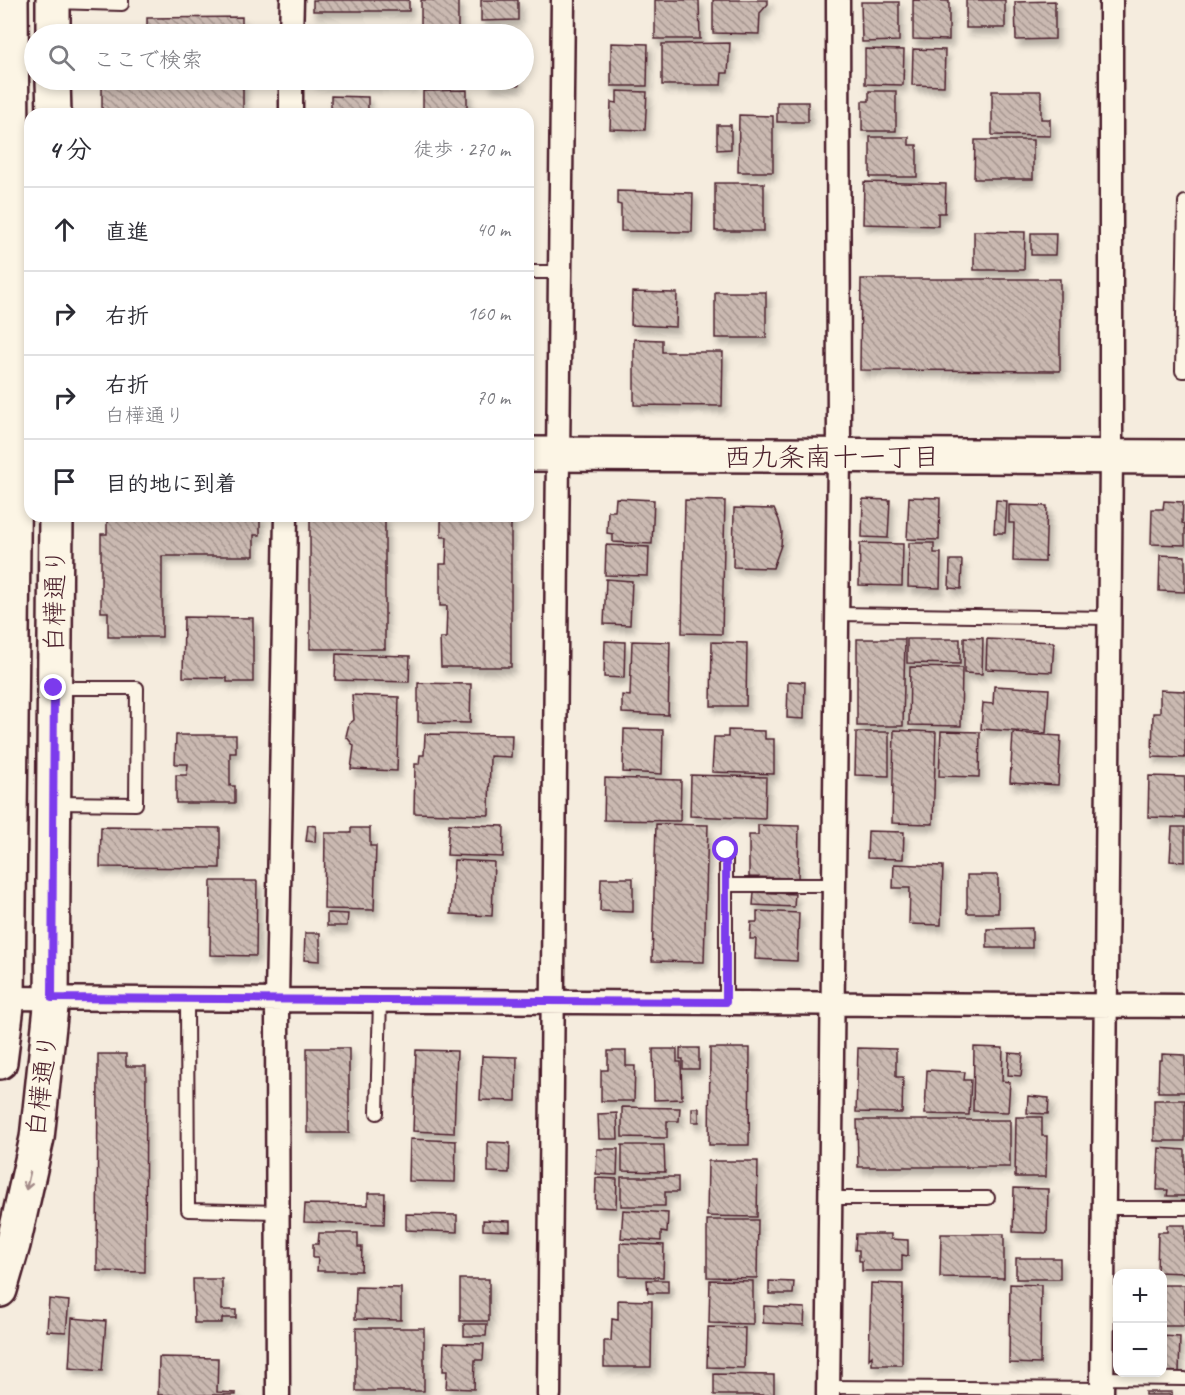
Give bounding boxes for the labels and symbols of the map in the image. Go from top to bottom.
district label: 西九条南十一丁目 [724,440,940,474]
street label: 白樺通り [38,548,72,652]
route end [40,674,66,700]
route start [712,836,738,862]
street label: 白樺通り [19,1031,65,1139]
one-way arrow [21,1171,33,1190]

